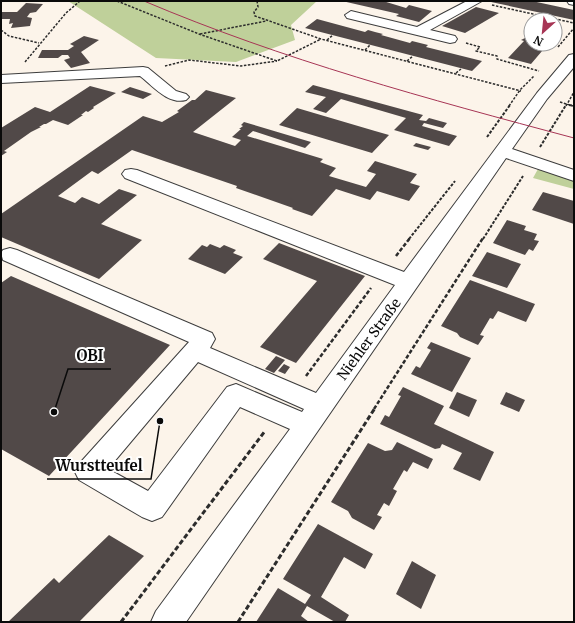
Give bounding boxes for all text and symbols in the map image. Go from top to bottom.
north arrow [523,12,563,52]
text: N [531,33,546,49]
street label: Niehler Straße [333,295,405,383]
callout: OBI [68,342,111,369]
text: OBI [77,346,104,365]
callout: Wurstteufel [47,452,151,479]
text: Wurstteufel [54,456,143,475]

